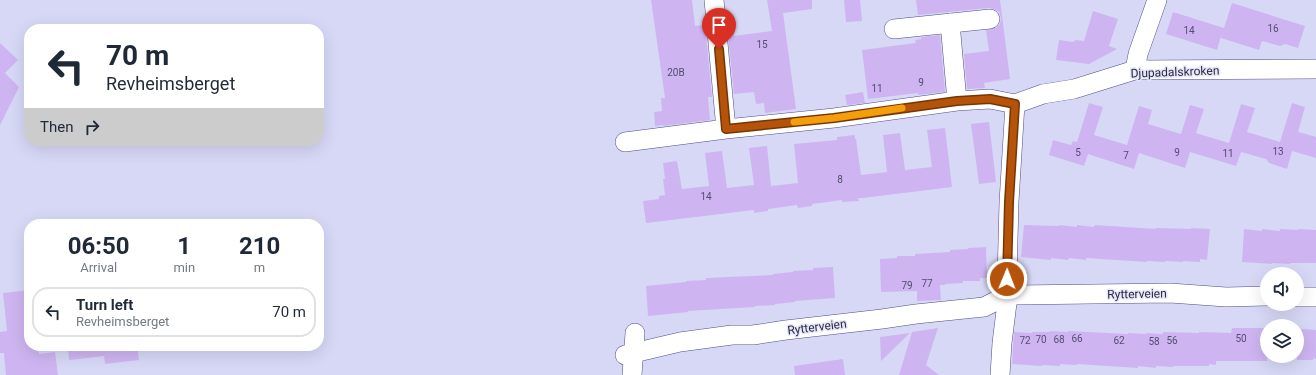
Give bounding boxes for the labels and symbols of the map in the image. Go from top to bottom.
pin [702,8,736,49]
house number: 16 [1267,23,1279,34]
house number: 14 [1183,25,1195,36]
house number: 15 [756,39,768,50]
street label: Djupadalskroken [1130,63,1220,81]
house number: 20B [667,67,685,78]
house number: 9 [918,77,924,88]
house number: 11 [871,83,883,94]
house number: 13 [1272,146,1284,157]
house number: 5 [1075,147,1081,158]
house number: 9 [1174,147,1180,158]
house number: 11 [1222,148,1234,159]
house number: 7 [1123,150,1129,161]
house number: 8 [837,174,843,185]
house number: 14 [700,191,712,202]
position arrow [986,258,1028,300]
house number: 77 [921,278,933,289]
house number: 79 [901,280,913,291]
street label: Rytterveien [1107,286,1167,302]
street label: Rytterveien [787,316,847,338]
house number: 66 [1071,333,1083,344]
house number: 50 [1235,333,1247,344]
house number: 70 [1035,334,1047,345]
house number: 68 [1053,334,1065,345]
house number: 72 [1019,335,1031,346]
house number: 62 [1113,335,1125,346]
house number: 56 [1166,335,1178,346]
house number: 58 [1148,336,1160,347]

